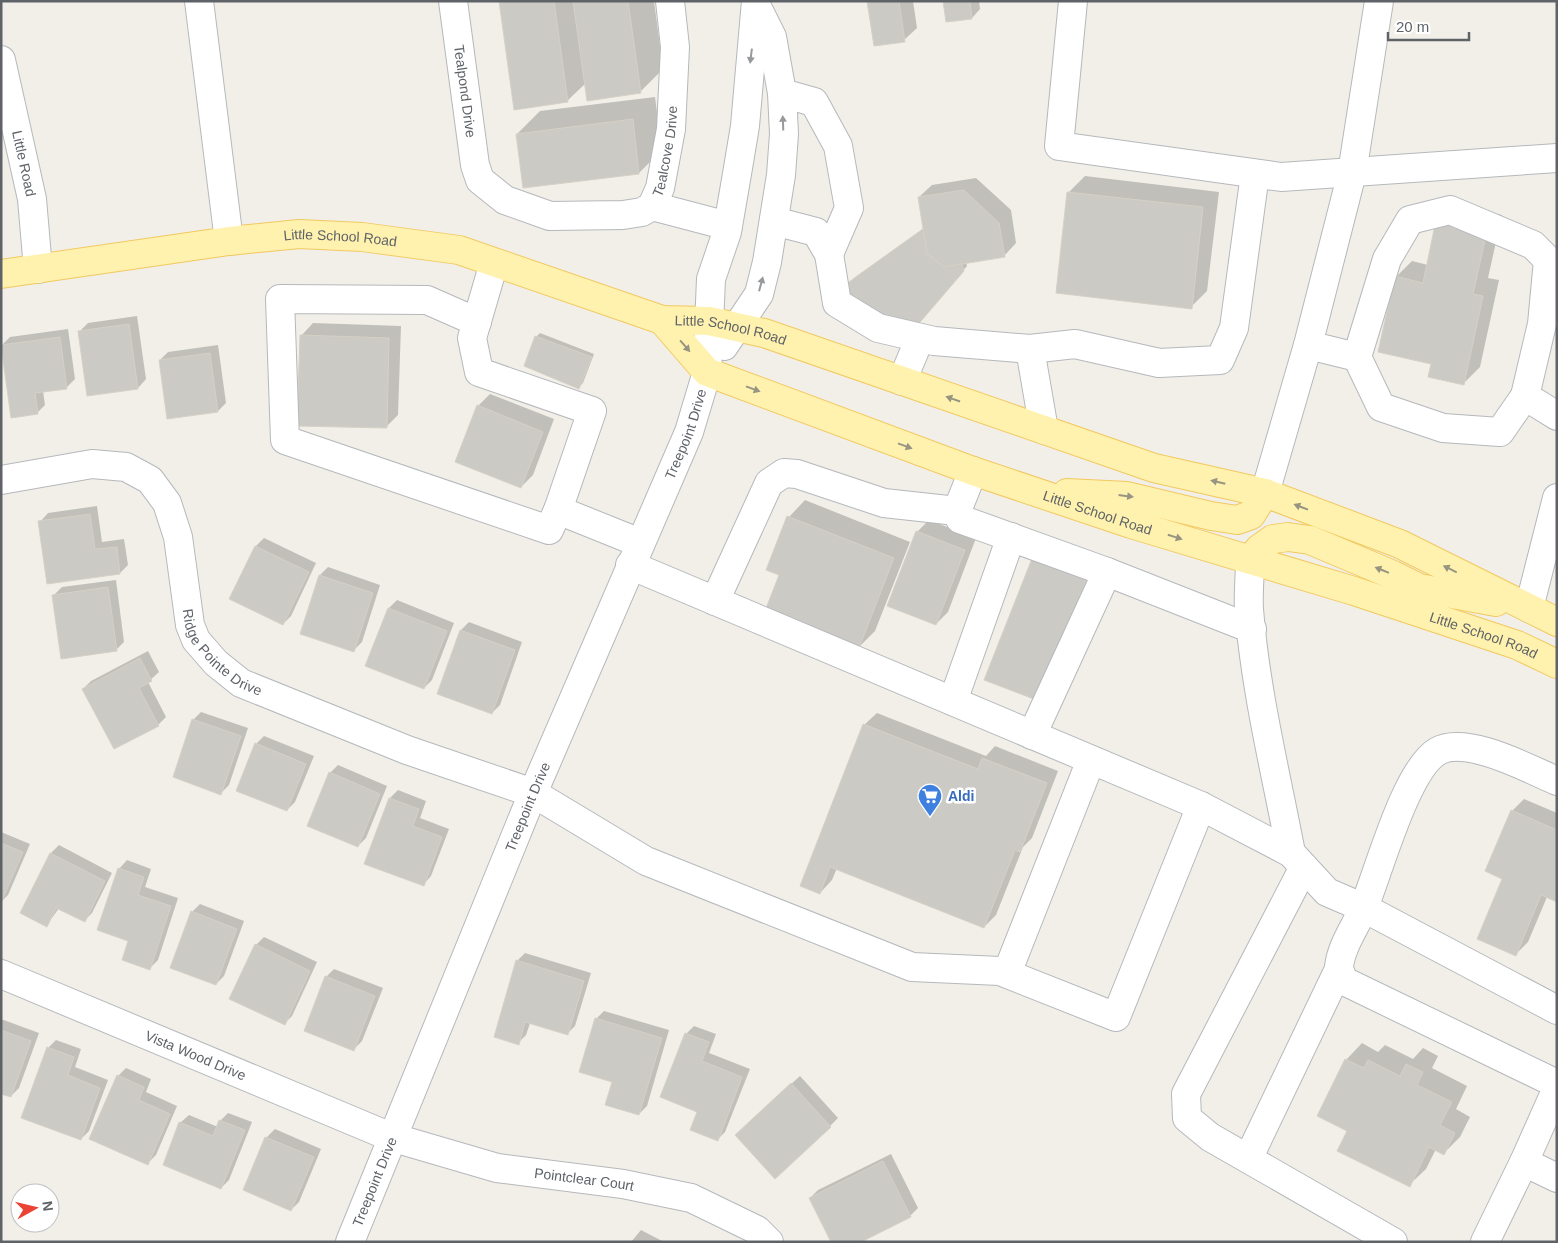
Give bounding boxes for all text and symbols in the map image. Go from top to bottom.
scale bar [1388,10,1469,42]
text: 20 m [1396,18,1429,35]
street label: Tealpond Drive [451,44,479,139]
one-way arrow [747,48,755,64]
street label: Tealcove Drive [649,105,680,199]
one-way arrow [779,115,787,131]
street label: Little Road [9,129,39,198]
street label: Little School Road [283,226,398,250]
one-way arrow [758,276,766,291]
street label: Little School Road [675,312,789,348]
one-way arrow [679,340,690,353]
one-way arrow [745,386,760,393]
street label: Treepoint Drive [662,387,710,482]
one-way arrow [946,395,961,402]
one-way arrow [898,442,913,450]
one-way arrow [1210,478,1225,486]
street label: Little School Road [1041,487,1154,538]
one-way arrow [1118,493,1134,501]
one-way arrow [1293,503,1308,510]
one-way arrow [1167,534,1182,542]
one-way arrow [1443,565,1457,573]
one-way arrow [1374,566,1389,574]
street label: Ridge Pointe Drive [180,608,264,699]
street label: Little School Road [1427,609,1540,662]
street label: Treepoint Drive [502,760,553,854]
supermarket icon: Aldi [917,783,943,817]
place label: Aldi [948,788,974,804]
street label: Vista Wood Drive [143,1027,249,1084]
street label: Treepoint Drive [349,1134,400,1229]
street label: Pointclear Court [533,1165,636,1194]
north arrow [10,1183,60,1233]
text: N [39,1200,57,1212]

